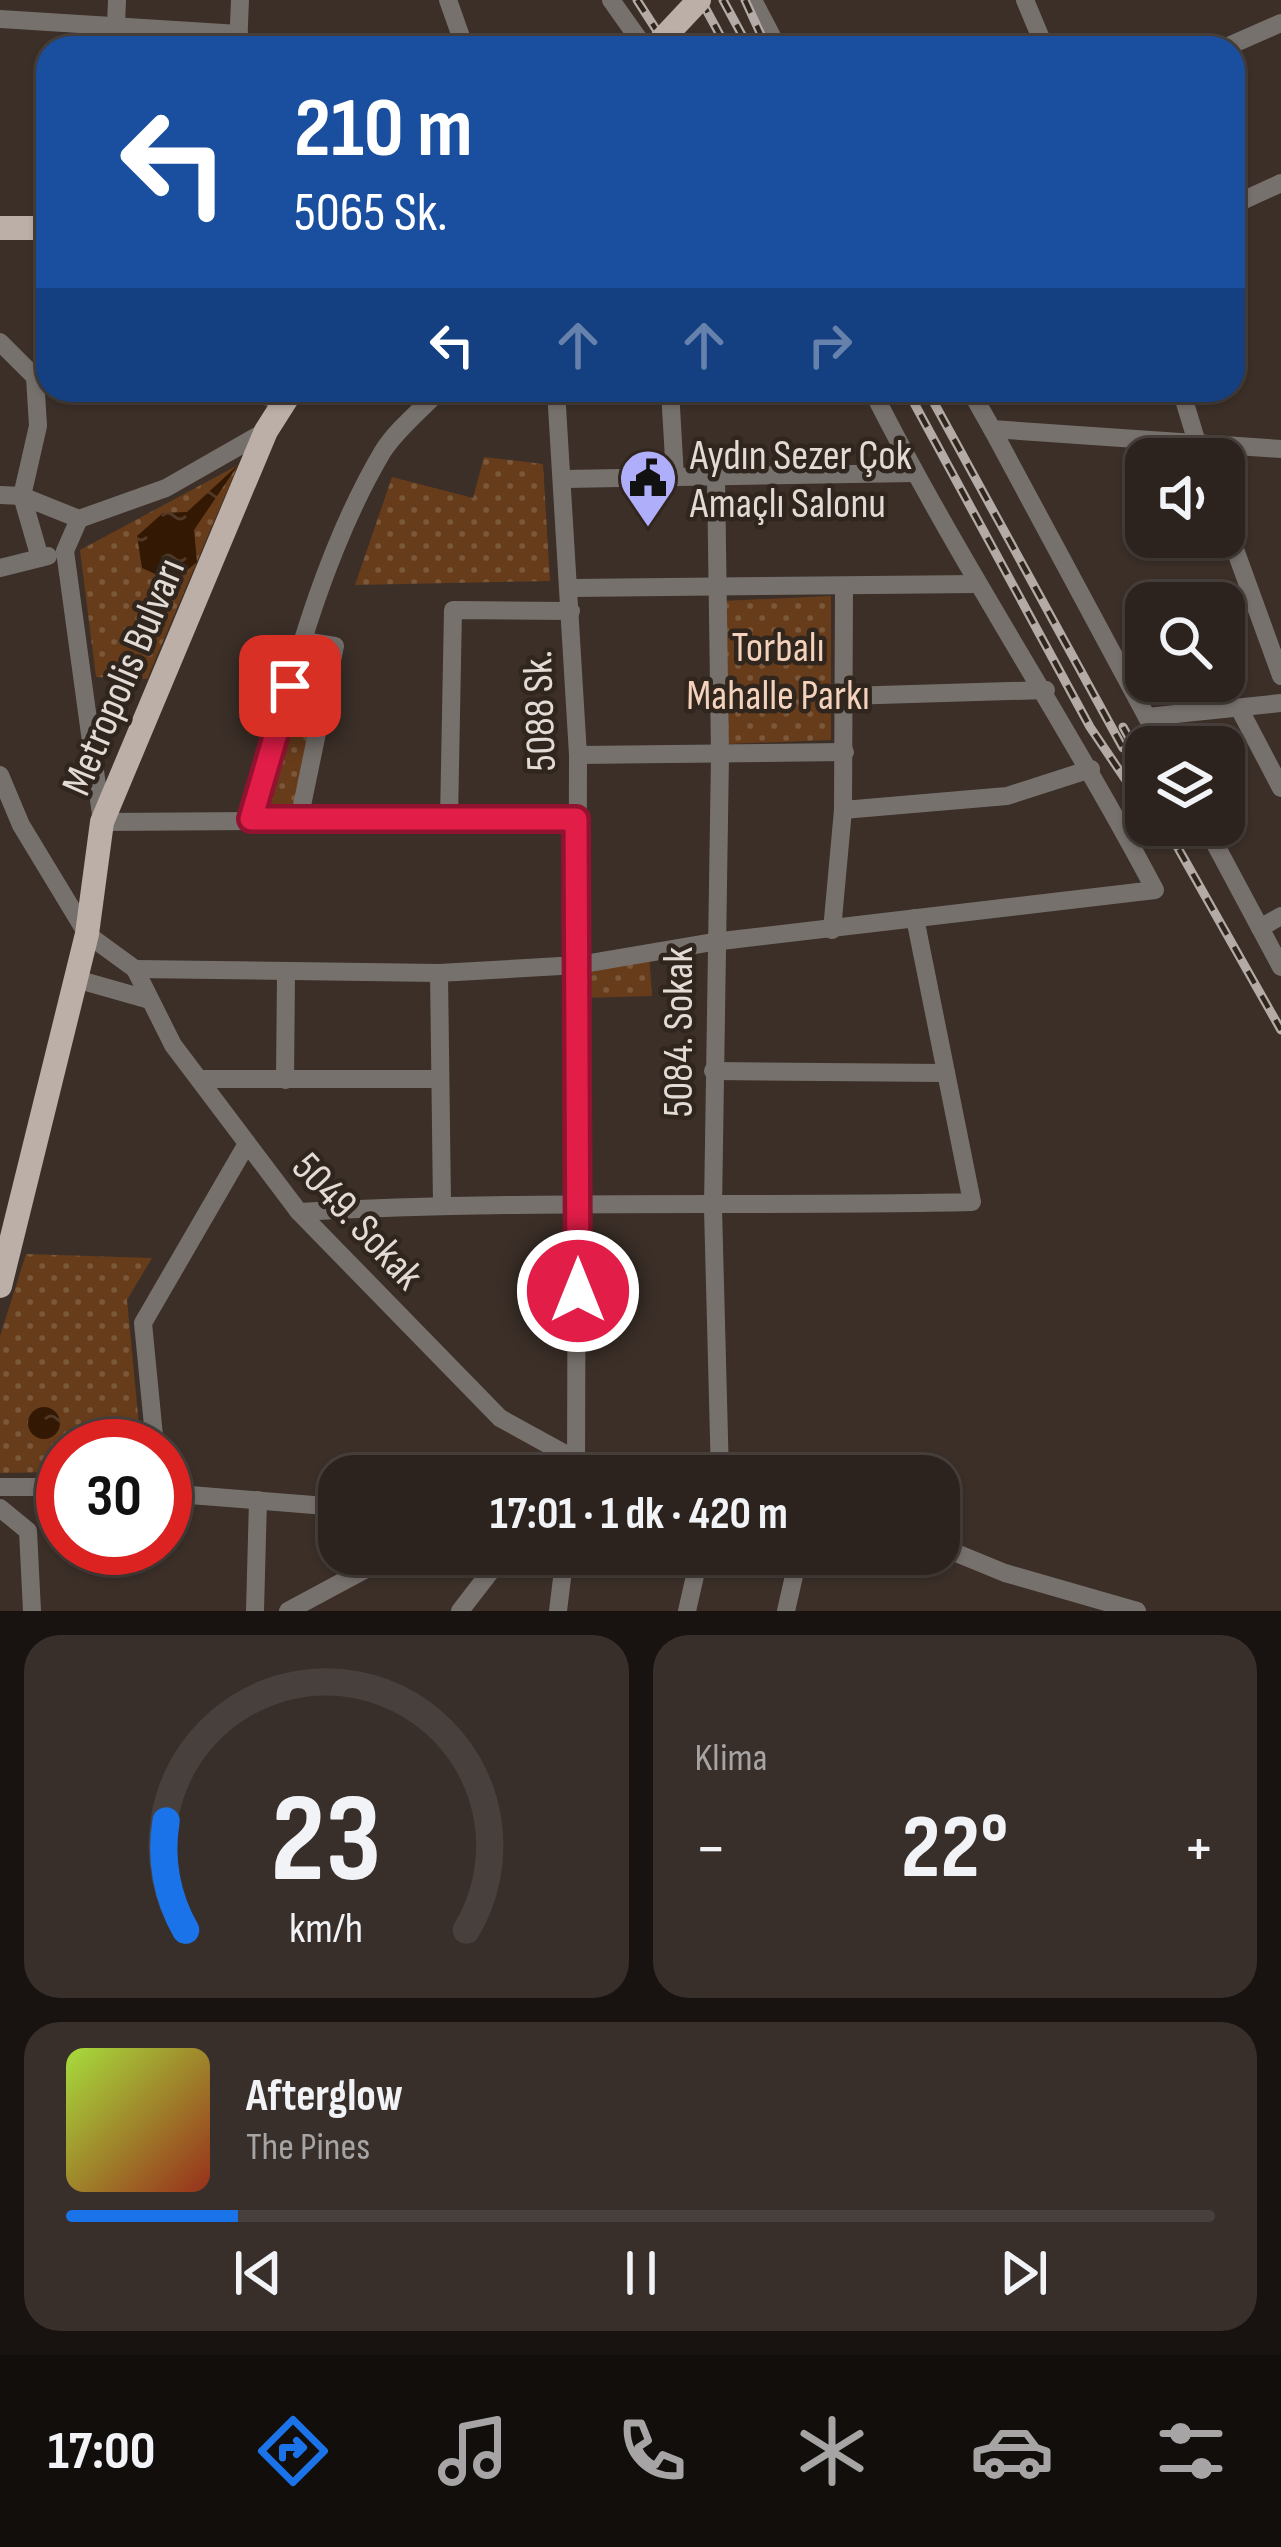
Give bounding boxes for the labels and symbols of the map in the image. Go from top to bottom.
place label: Aydın Sezer Çok Amaçlı Salonu [689,431,912,530]
public building icon: Aydın Sezer Çok Amaçlı Salonu [617,447,679,529]
street label: Metropolis Bulvarı [52,551,197,803]
park label: Torbalı Mahalle Parkı [686,623,870,722]
pin [239,635,341,737]
street label: 5088 Sk. [513,650,568,772]
street label: 5084. Sokak [654,947,705,1117]
street label: 5049. Sokak [281,1142,433,1301]
position arrow [515,1228,641,1354]
speed limit sign: 30 [36,1419,192,1575]

